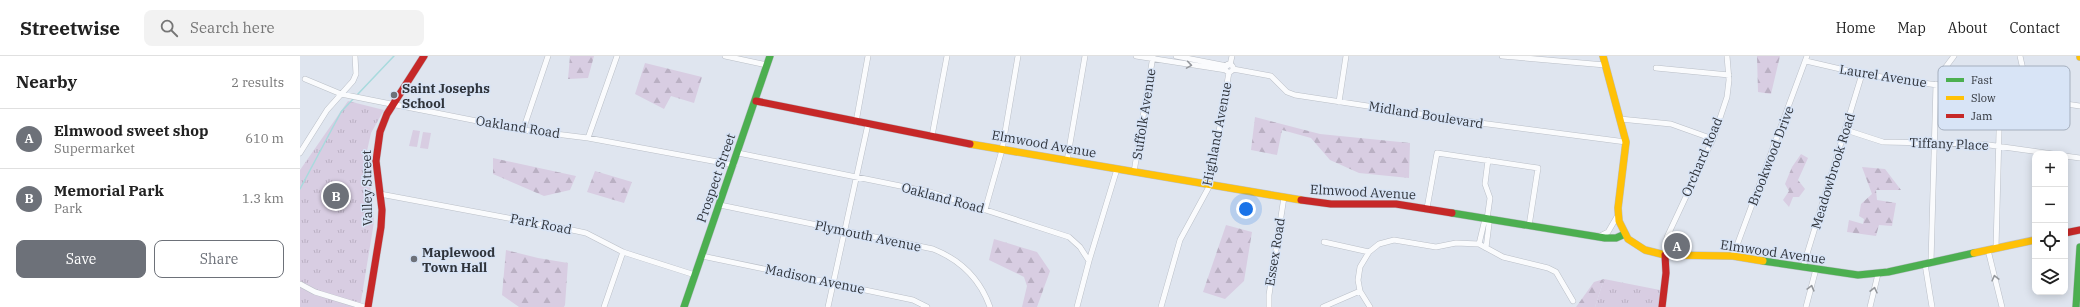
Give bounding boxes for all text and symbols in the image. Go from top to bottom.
search box [144,10,424,46]
text: Streetwise [20,16,120,40]
icon: search [158,17,180,39]
text: Search here [190,18,275,37]
text: Home [1836,19,1875,37]
text: Map [1897,19,1926,37]
text: About [1948,19,1987,37]
text: Contact [2009,19,2060,37]
one-way arrow [1185,60,1192,68]
street label: Laurel Avenue [1838,61,1928,91]
legend [1938,66,2070,130]
street label: Suffolk Avenue [1128,67,1160,161]
text: Nearby [16,71,77,93]
text: Fast [1971,73,1993,87]
text: 2 results [231,74,284,91]
place label: Saint Josephs School [402,80,490,112]
street label: Highland Avenue [1199,81,1235,187]
marker: Saint Josephs School [389,90,399,100]
text: Slow [1971,91,1996,105]
street label: Midland Boulevard [1367,98,1485,132]
street label: Brookwood Drive [1744,104,1798,208]
text: Jam [1971,109,1993,123]
street label: Meadowbrook Road [1807,111,1859,231]
street label: Oakland Road [475,112,562,142]
street label: Orchard Road [1678,115,1726,199]
text: Elmwood sweet shop [54,121,208,140]
street label: Elmwood Avenue [990,126,1098,162]
text: A [24,130,34,147]
text: 610 m [245,130,284,147]
street label: Prospect Street [693,131,739,225]
street label: Tiffany Place [1909,134,1989,154]
text: Supermarket [54,140,135,157]
street label: Valley Street [358,149,376,226]
map controls [2032,151,2068,295]
button: + [2032,151,2068,187]
street label: Oakland Road [900,179,986,217]
text: Memorial Park [54,181,164,200]
pin: B [323,181,349,211]
street label: Elmwood Avenue [1310,181,1416,203]
button: − [2032,187,2068,223]
text: B [24,190,34,207]
text: 1.3 km [242,190,284,207]
your location [1236,199,1256,219]
text: Park [54,200,82,217]
street label: Park Road [509,210,573,238]
street label: Plymouth Avenue [813,216,923,256]
street label: Essex Road [1261,216,1289,287]
button: locate [2032,223,2068,259]
pin: A [1664,231,1690,261]
street label: Elmwood Avenue [1719,236,1827,268]
button: Save [16,240,146,278]
button: Share [154,240,284,278]
place label: Maplewood Town Hall [422,244,495,276]
marker: Maplewood Town Hall [409,254,419,264]
button: layers [2032,259,2068,295]
street label: Madison Avenue [764,260,866,298]
one-way arrow [1991,275,1999,282]
one-way arrow [1806,285,1815,292]
one-way arrow [1870,287,1878,294]

